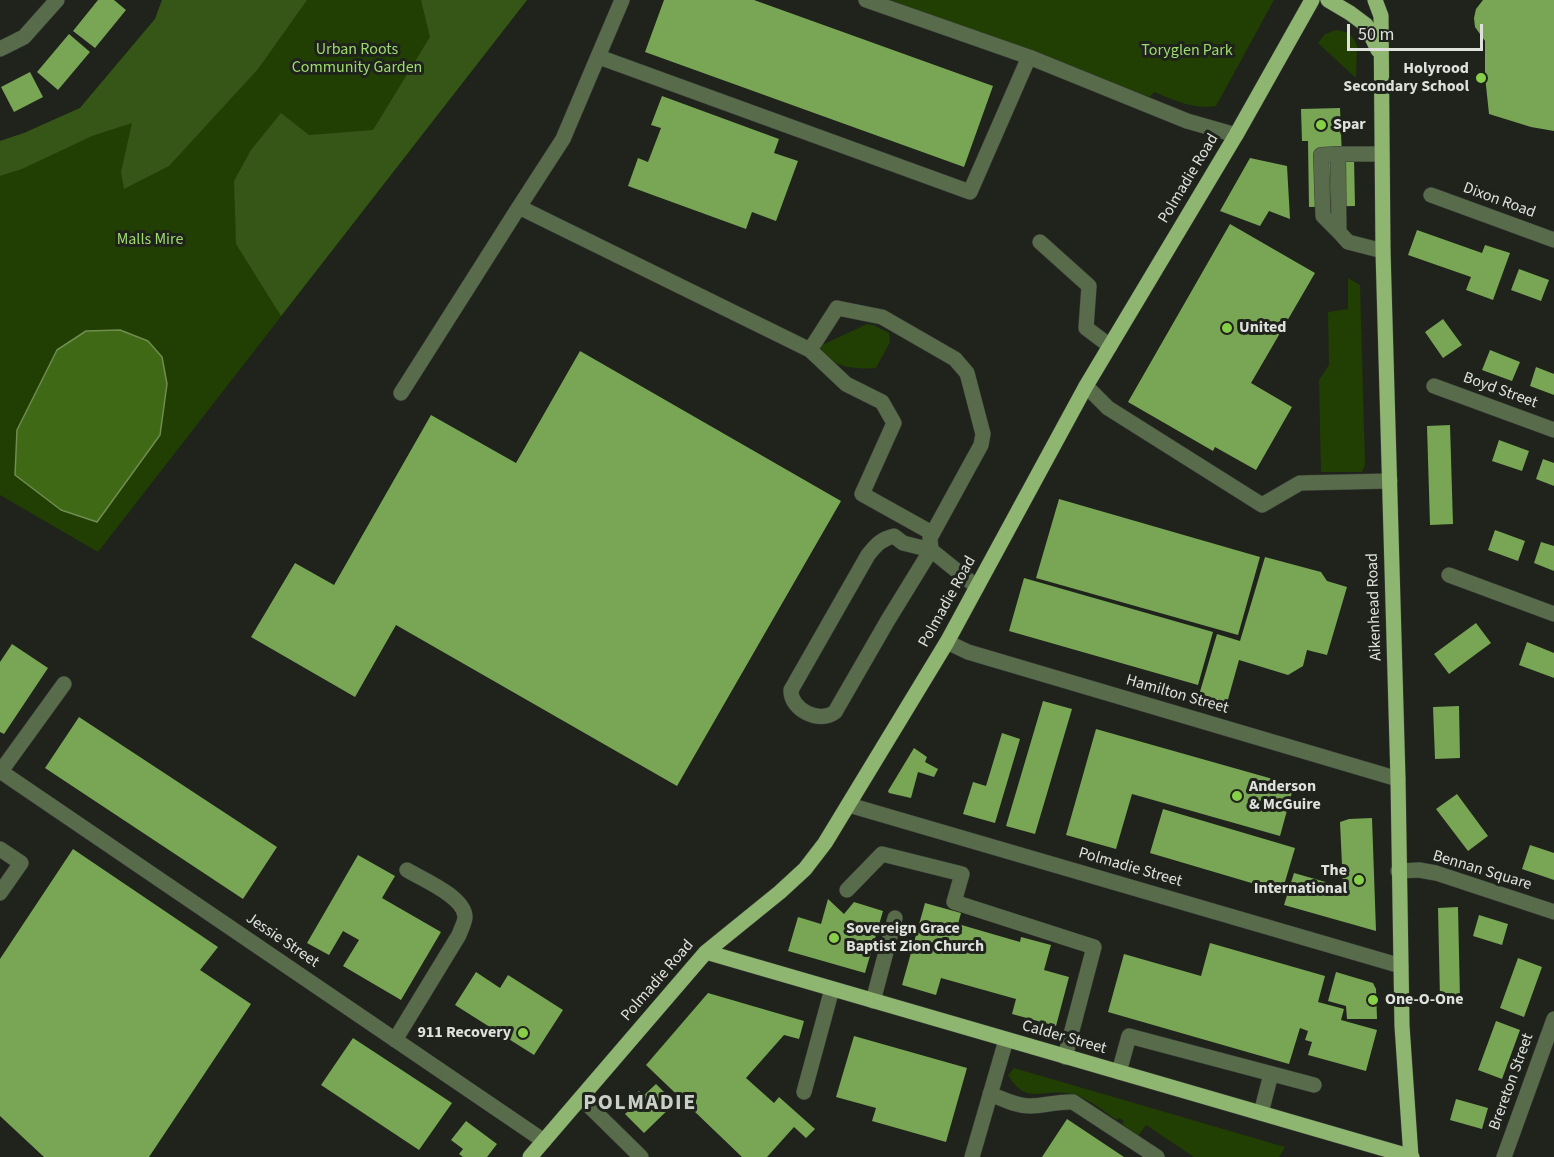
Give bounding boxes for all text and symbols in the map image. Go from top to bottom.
scale bar [1350,12,1486,50]
text: 50 m [1358,22,1394,47]
park label: Urban Roots Community Garden [292,40,422,78]
park label: Toryglen Park [1141,41,1233,61]
place label: Holyrood Secondary School [1343,59,1469,97]
marker: Holyrood Secondary School [1474,71,1488,85]
place label: Spar [1333,115,1366,135]
marker: Spar [1314,118,1328,132]
street label: Polmadie Road [1155,131,1223,227]
street label: Dixon Road [1460,179,1538,223]
park label: Malls Mire [117,230,183,250]
place label: United [1239,318,1287,338]
marker: United [1220,321,1234,335]
street label: Boyd Street [1460,369,1540,413]
street label: Polmadie Road [915,553,981,651]
street label: Aikenhead Road [1364,553,1386,661]
street label: Hamilton Street [1124,671,1230,719]
place label: Anderson & McGuire [1249,777,1321,815]
marker: Anderson & McGuire [1230,789,1244,803]
street label: Polmadie Street [1076,844,1184,892]
street label: Bennan Square [1430,847,1534,895]
place label: The International [1254,861,1347,899]
marker: The International [1352,873,1366,887]
street label: Jessie Street [242,910,322,972]
place label: Sovereign Grace Baptist Zion Church [846,919,984,957]
marker: Sovereign Grace Baptist Zion Church [827,931,841,945]
street label: Polmadie Road [618,937,698,1025]
place label: One-O-One [1385,990,1463,1010]
marker: One-O-One [1366,993,1380,1007]
street label: Calder Street [1020,1017,1108,1059]
place label: 911 Recovery [417,1023,511,1043]
marker: 911 Recovery [516,1026,530,1040]
street label: Brereton Street [1486,1031,1538,1133]
district label: POLMADIE [583,1091,697,1117]

